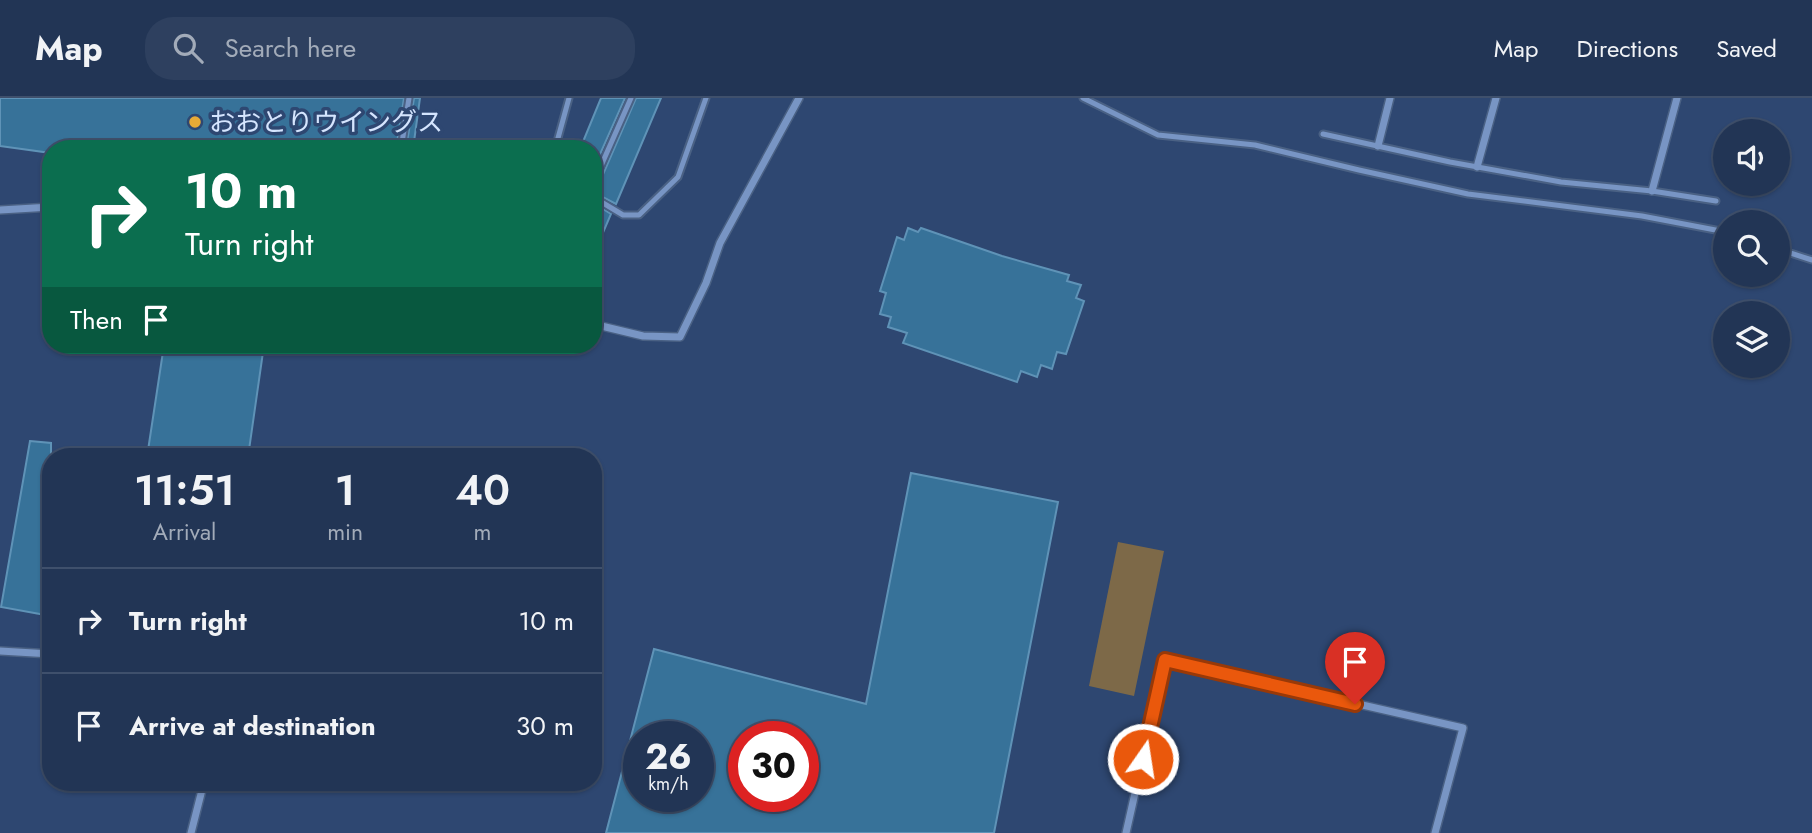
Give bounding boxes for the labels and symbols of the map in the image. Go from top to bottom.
place label: おおとりウイングス [209,103,443,141]
marker: おおとりウイングス [187,114,203,130]
pin [1325,632,1385,704]
speed limit sign: 30 [728,721,819,812]
position arrow [1106,722,1180,796]

